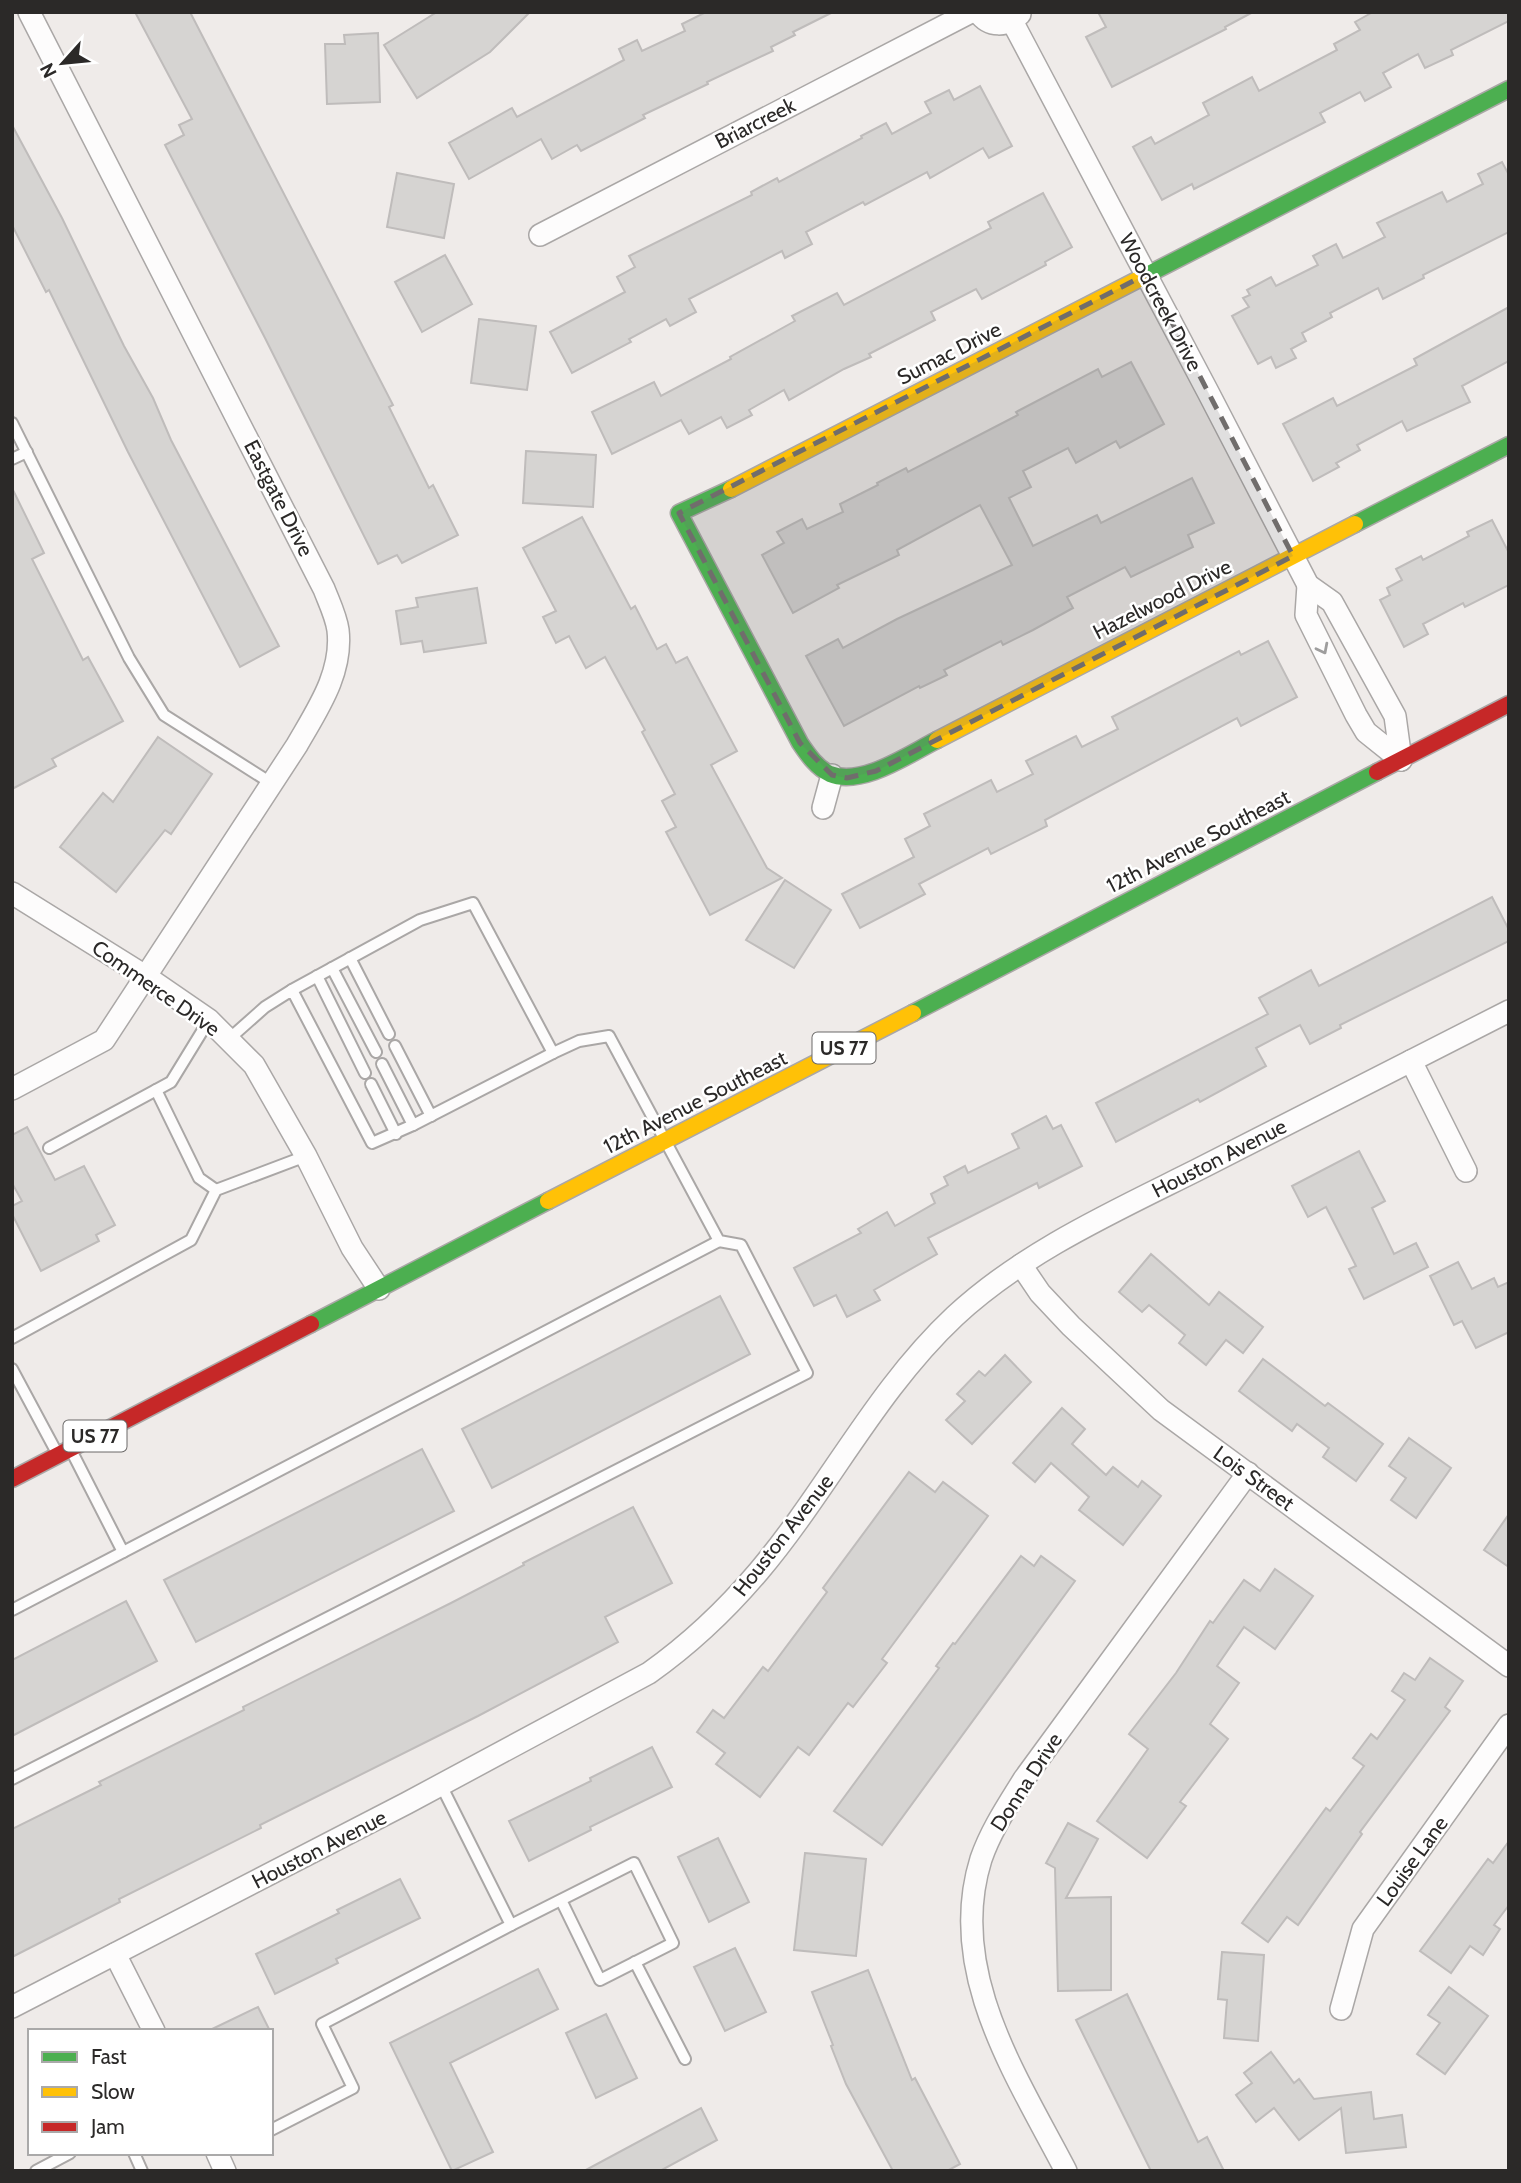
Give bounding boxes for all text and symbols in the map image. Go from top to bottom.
north arrow [28,28,98,98]
text: N [35,59,62,82]
street label: Briarcreek [711,92,800,154]
street label: Woodcreek Drive [1114,229,1208,375]
street label: Sumac Drive [893,316,1005,390]
street label: Eastgate Drive [239,436,319,561]
street label: Hazelwood Drive [1089,553,1235,645]
one-way arrow [1314,642,1328,654]
street label: 12th Avenue Southeast [1102,784,1294,898]
street label: Commerce Drive [87,935,225,1041]
road number: US 77 [812,1032,876,1064]
street label: 12th Avenue Southeast [599,1045,791,1159]
street label: Houston Avenue [1148,1113,1291,1203]
road number: US 77 [64,1420,126,1452]
street label: Lois Street [1209,1440,1299,1516]
street label: Houston Avenue [728,1469,838,1601]
street label: Donna Drive [985,1728,1067,1836]
street label: Houston Avenue [248,1804,391,1894]
street label: Louise Lane [1371,1811,1453,1911]
legend [28,2029,273,2155]
text: Fast [91,2044,127,2069]
text: Slow [91,2079,135,2104]
text: Jam [90,2114,125,2139]

